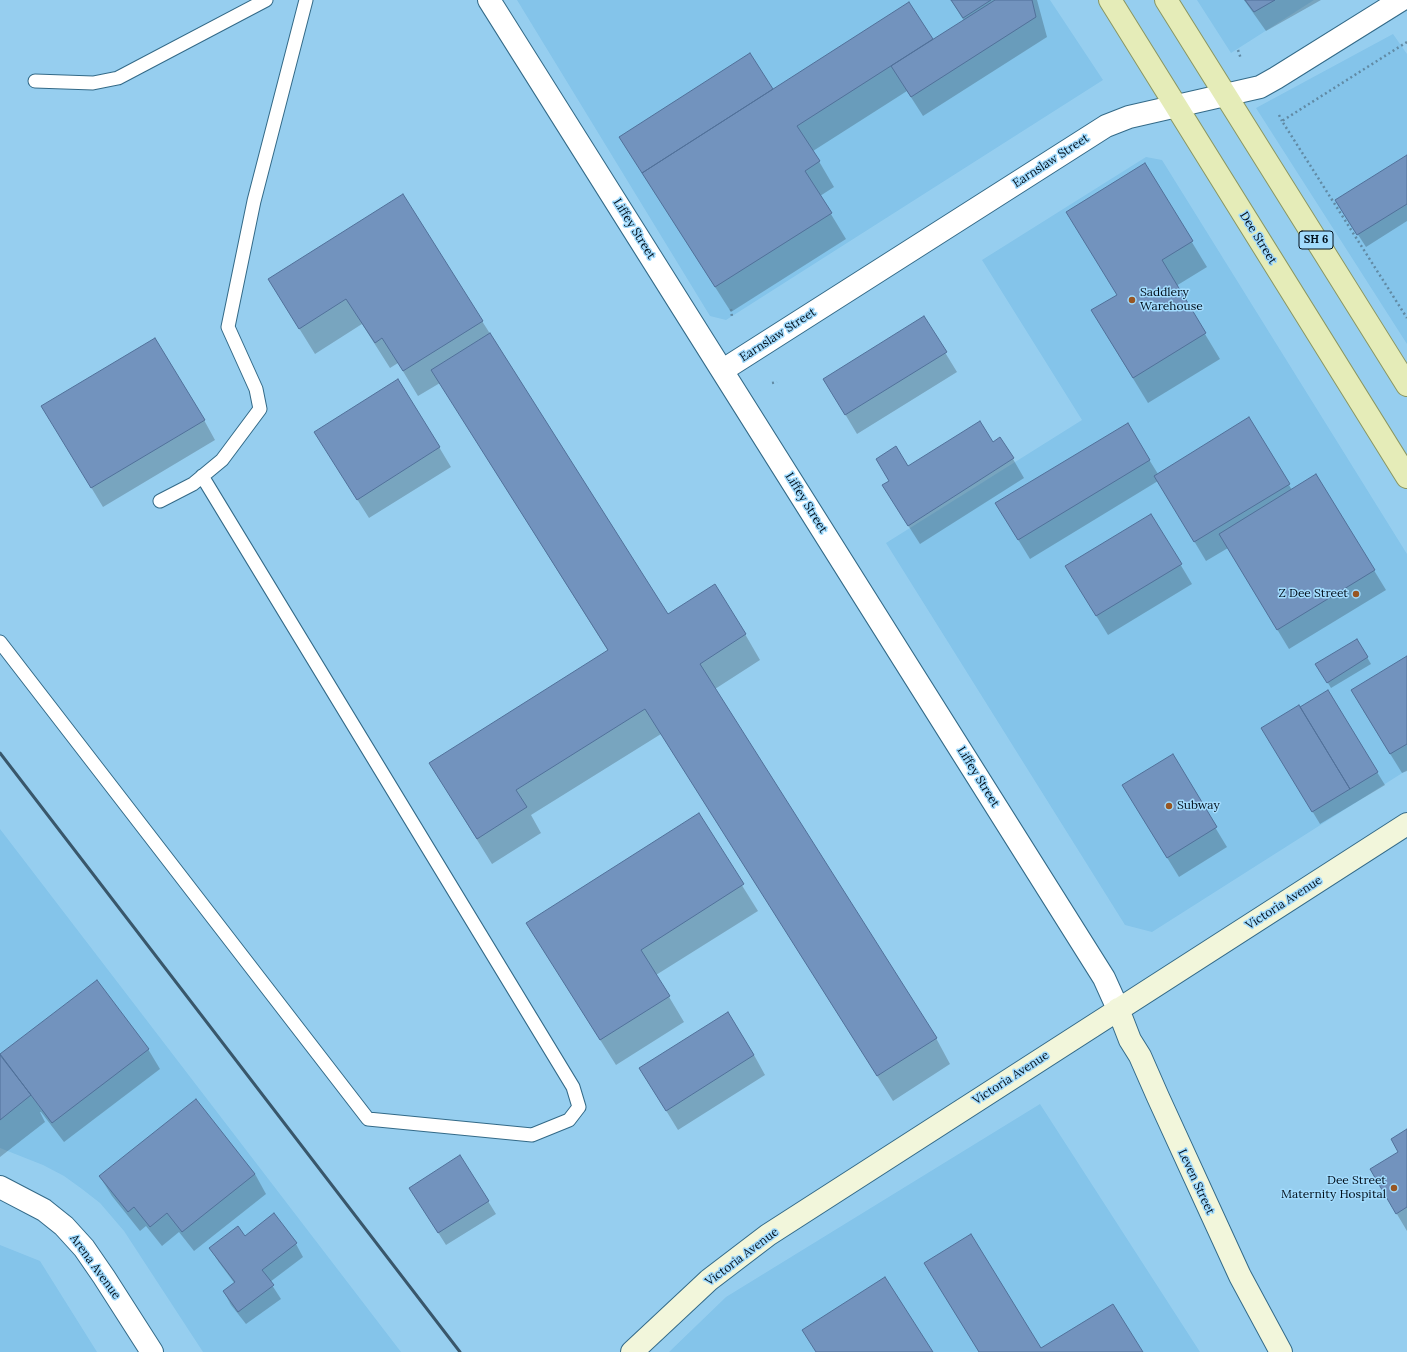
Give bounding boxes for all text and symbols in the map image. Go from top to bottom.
street label: Earnslaw Street [1010,131,1092,191]
street label: Liffey Street [610,196,658,262]
street label: Dee Street [1236,209,1280,267]
road number: SH 6 [1299,231,1333,249]
place label: Saddlery Warehouse [1140,286,1203,314]
marker: Saddlery Warehouse [1127,295,1137,305]
street label: Earnslaw Street [737,305,819,365]
street label: Liffey Street [782,470,830,536]
place label: Z Dee Street [1278,587,1348,601]
marker: Z Dee Street [1351,589,1361,599]
street label: Liffey Street [954,744,1002,810]
place label: Subway [1177,799,1220,813]
marker: Subway [1164,801,1174,811]
street label: Victoria Avenue [1243,873,1325,933]
street label: Victoria Avenue [970,1048,1052,1108]
street label: Leven Street [1175,1147,1217,1217]
place label: Dee Street Maternity Hospital [1281,1174,1386,1202]
marker: Dee Street Maternity Hospital [1389,1183,1399,1193]
street label: Victoria Avenue [703,1225,781,1289]
street label: Arena Avenue [67,1232,123,1302]

